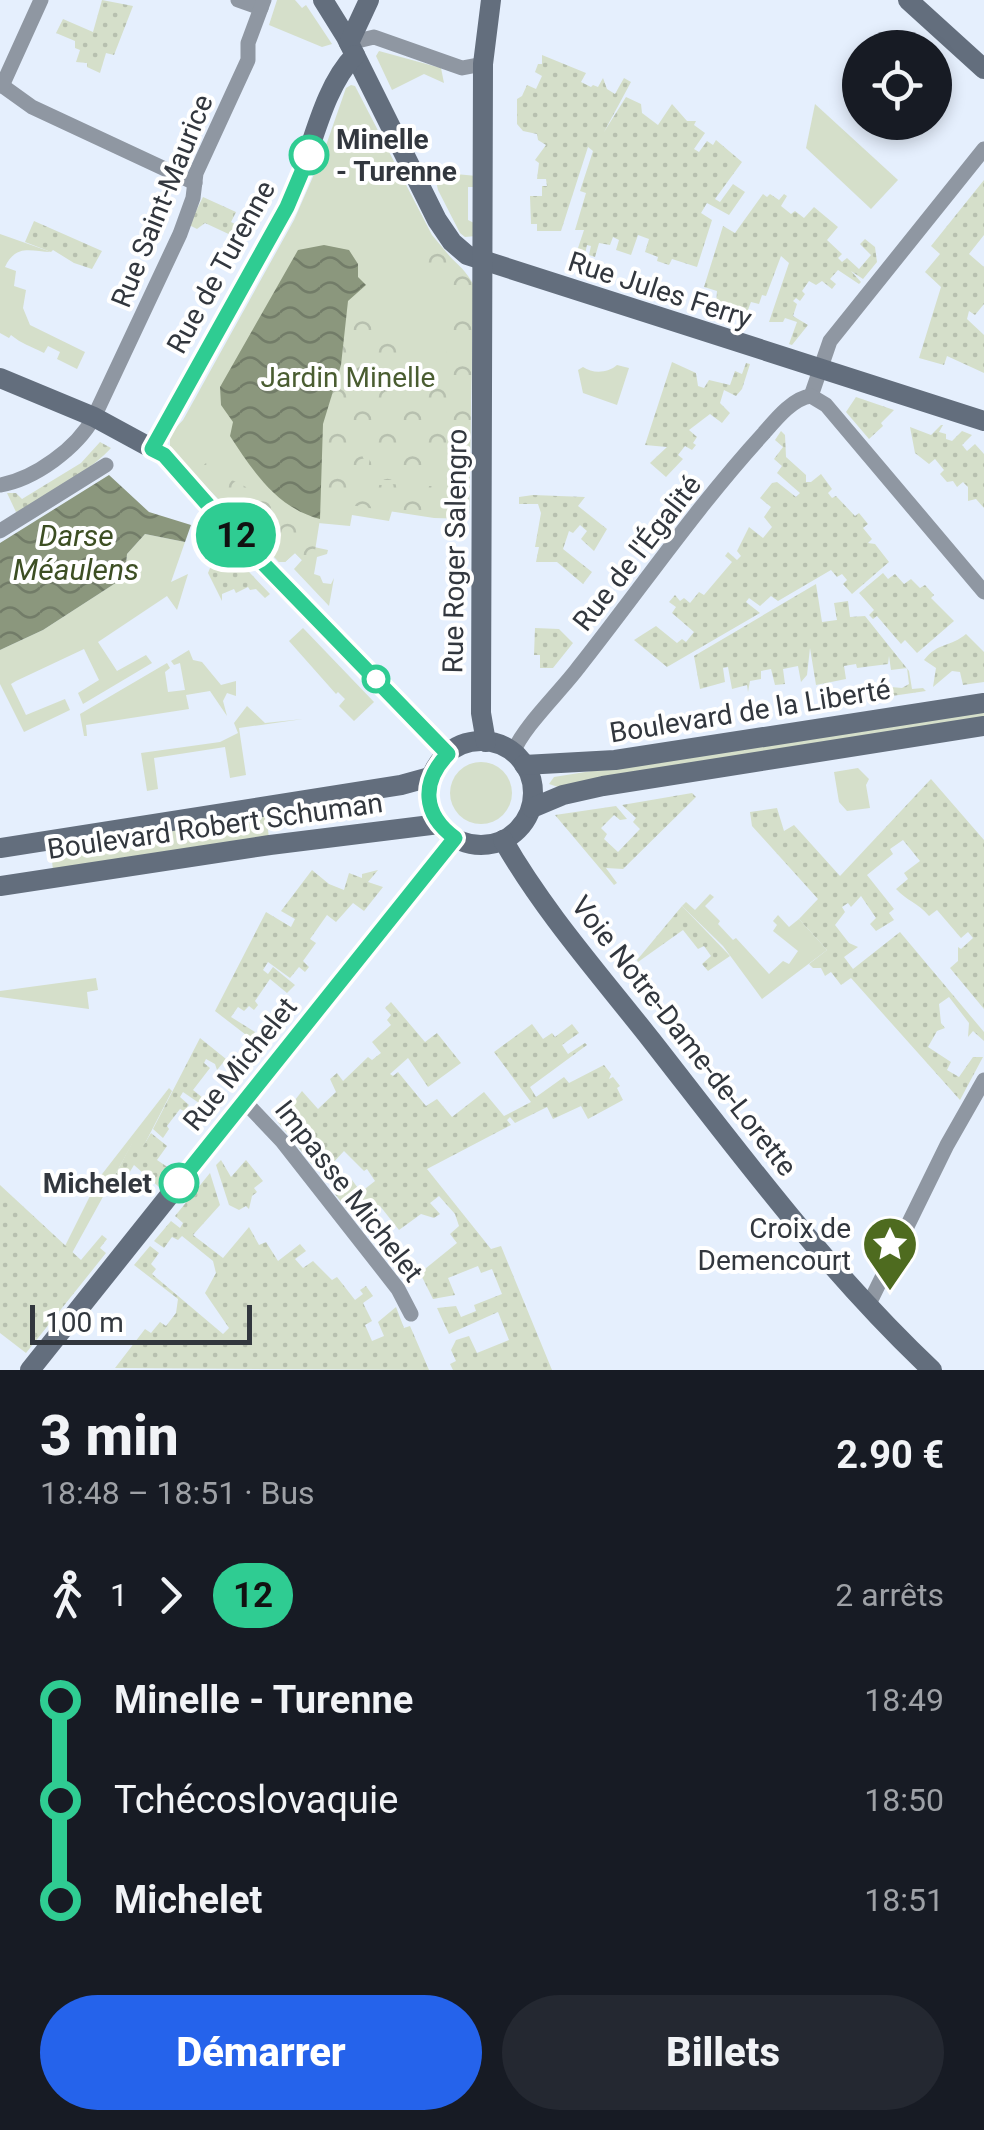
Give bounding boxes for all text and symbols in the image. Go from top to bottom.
map controls [842,30,952,140]
button: locate [842,30,952,140]
street label: Rue Saint-Maurice [104,90,220,312]
place label: Minelle - Turenne [336,123,457,188]
marker: Minelle - Turenne [290,136,328,174]
street label: Rue de Turenne [160,175,282,359]
street label: Rue Jules Ferry [564,245,756,335]
park label: Jardin Minelle [261,361,435,394]
street label: Rue Roger Salengro [436,428,474,674]
street label: Rue de l'Égalité [566,469,708,637]
line badge: 12 [191,502,281,568]
text: 12 [216,515,256,556]
water label: Darse Méaulens [13,518,139,587]
unlabelled marker [363,666,389,692]
street label: Boulevard de la Liberté [607,672,893,750]
street label: Boulevard Robert Schuman [45,786,385,866]
street label: Voie Notre-Dame-de-Lorette [564,889,804,1183]
street label: Rue Michelet [176,991,304,1137]
street label: Impasse Michelet [268,1094,430,1288]
marker: Michelet [160,1164,198,1202]
place label: Michelet [43,1167,152,1200]
place label: Croix de Demencourt [698,1212,851,1277]
place icon: Croix de Demencourt [860,1214,920,1293]
scale bar [30,1300,252,1344]
text: 100 m [45,1306,124,1339]
text: 3 min [40,1404,179,1468]
text: 2.90 € [836,1433,944,1477]
text: 18:48 – 18:51 · Bus [40,1474,315,1512]
icon: walk [40,1568,95,1623]
icon: forward [143,1568,198,1623]
text: 12 [233,1575,273,1616]
text: 1 [110,1576,128,1614]
text: 2 arrêts [835,1576,944,1614]
text: Minelle - Turenne [114,1678,413,1722]
text: 18:49 [864,1681,944,1719]
text: Tchécoslovaquie [114,1778,398,1822]
text: 18:50 [864,1781,944,1819]
text: Michelet [114,1878,262,1922]
text: 18:51 [864,1881,944,1919]
button: Démarrer [40,1995,482,2110]
button: Billets [502,1995,944,2110]

